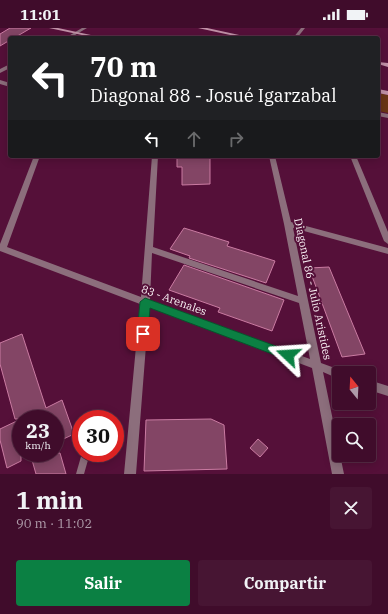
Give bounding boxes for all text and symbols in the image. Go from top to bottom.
text: 11:01 [20,5,61,24]
text: 70 m [90,48,157,85]
icon: left [24,52,76,104]
text: Diagonal 88 - Josué Igarzabal [90,84,337,107]
icon: left [141,128,163,150]
icon: ahead [183,128,205,150]
icon: right [225,128,247,150]
street label: Diagonal 86 - Julio Aristides [291,217,335,361]
street label: 83 - Arenales [139,282,209,318]
pin [126,317,160,351]
icon: arrive [132,323,154,345]
position arrow [267,334,309,376]
north arrow [332,366,376,410]
map controls [332,366,376,462]
speed limit sign: 30 [72,410,124,462]
text: 23 [26,417,50,444]
button: search [332,418,376,462]
text: km/h [25,439,51,452]
text: 1 min [16,484,83,516]
button: close [330,487,372,529]
text: 90 m · 11:02 [16,515,92,532]
button: Salir [16,560,190,606]
button: Compartir [198,560,372,606]

